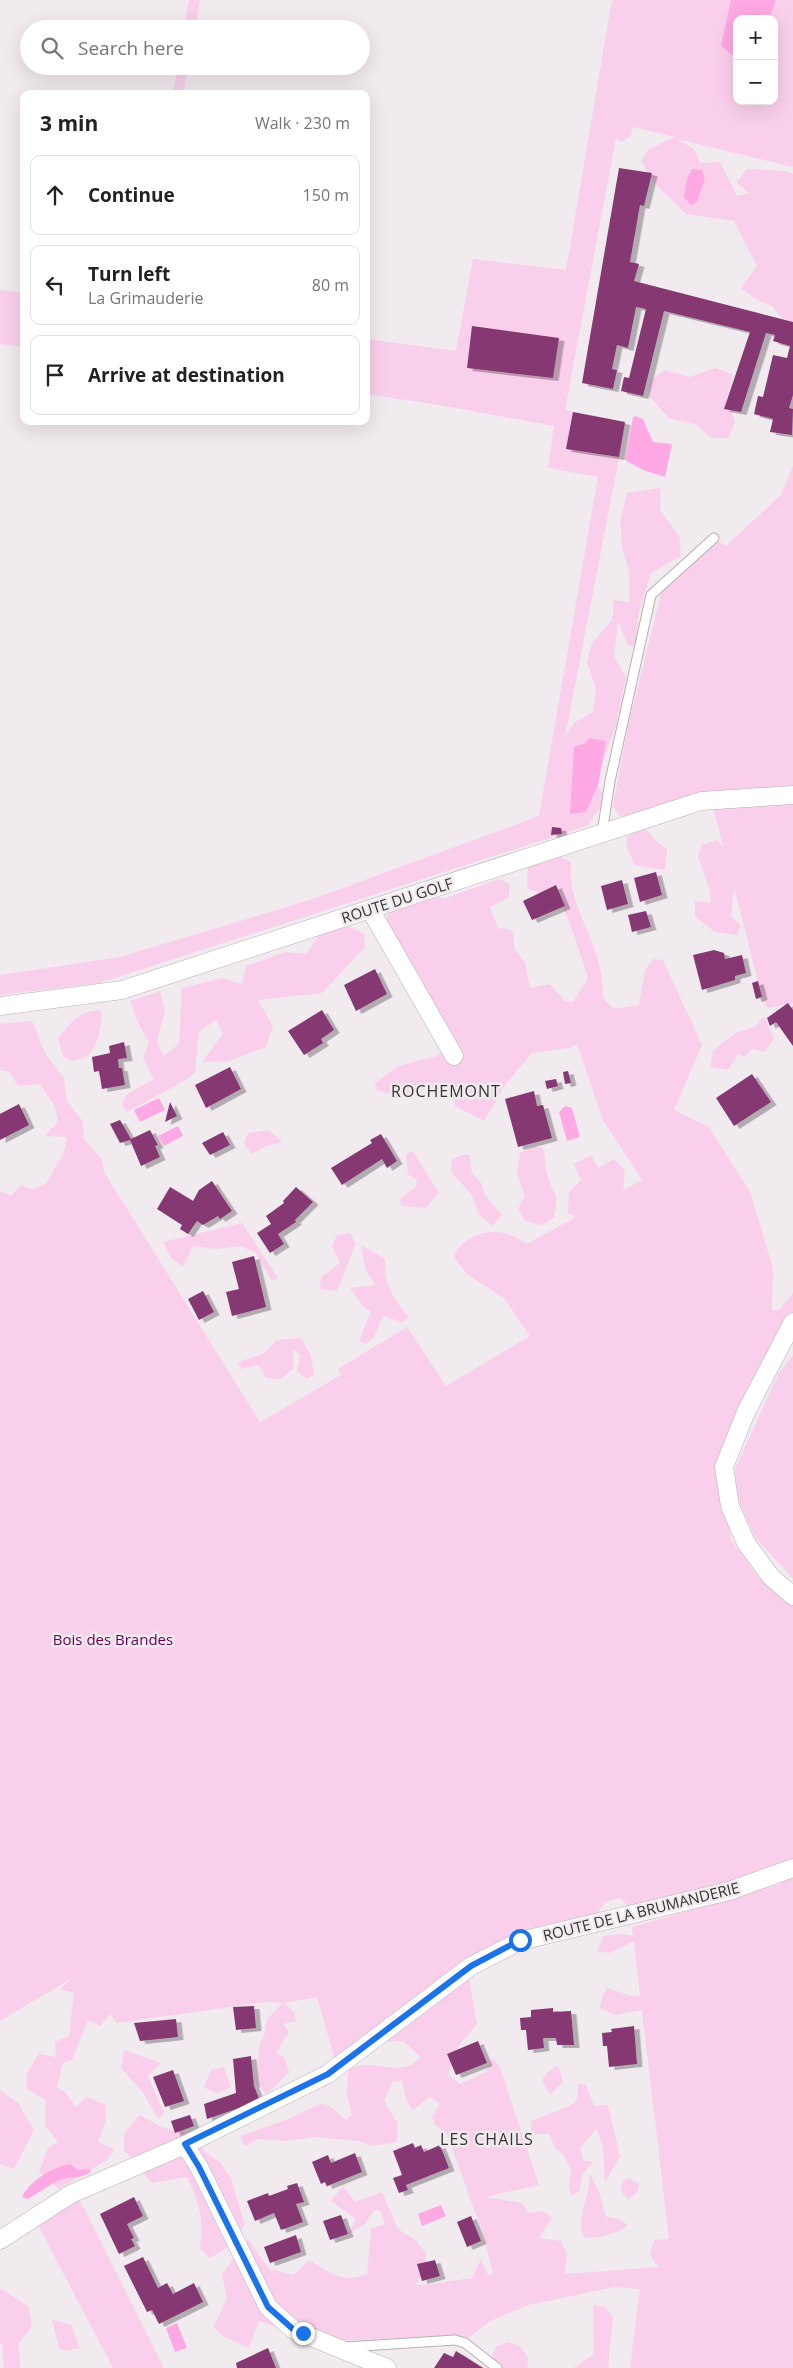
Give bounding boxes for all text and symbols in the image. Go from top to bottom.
map controls [733,15,778,105]
button: + [733,15,778,60]
search box [20,20,370,75]
icon: search [38,34,66,62]
text: Search here [78,35,184,61]
button: − [733,60,778,105]
text: 3 min [40,109,98,137]
text: Walk · 230 m [255,112,350,134]
icon: ahead [41,181,69,209]
text: Continue [88,182,175,208]
text: 150 m [303,184,349,206]
text: Turn left [88,261,170,287]
icon: left [41,271,69,299]
text: 80 m [312,274,349,296]
text: La Grimauderie [88,287,203,309]
icon: arrive [41,361,69,389]
text: Arrive at destination [88,362,285,388]
street label: ROUTE DU GOLF [339,872,456,927]
district label: ROCHEMONT [391,1080,501,1102]
park label: Bois des Brandes [53,1629,173,1649]
street label: ROUTE DE LA BRUMANDERIE [541,1877,741,1945]
route start [509,1929,532,1952]
district label: LES CHAILS [440,2128,534,2150]
route end [292,2322,315,2345]

